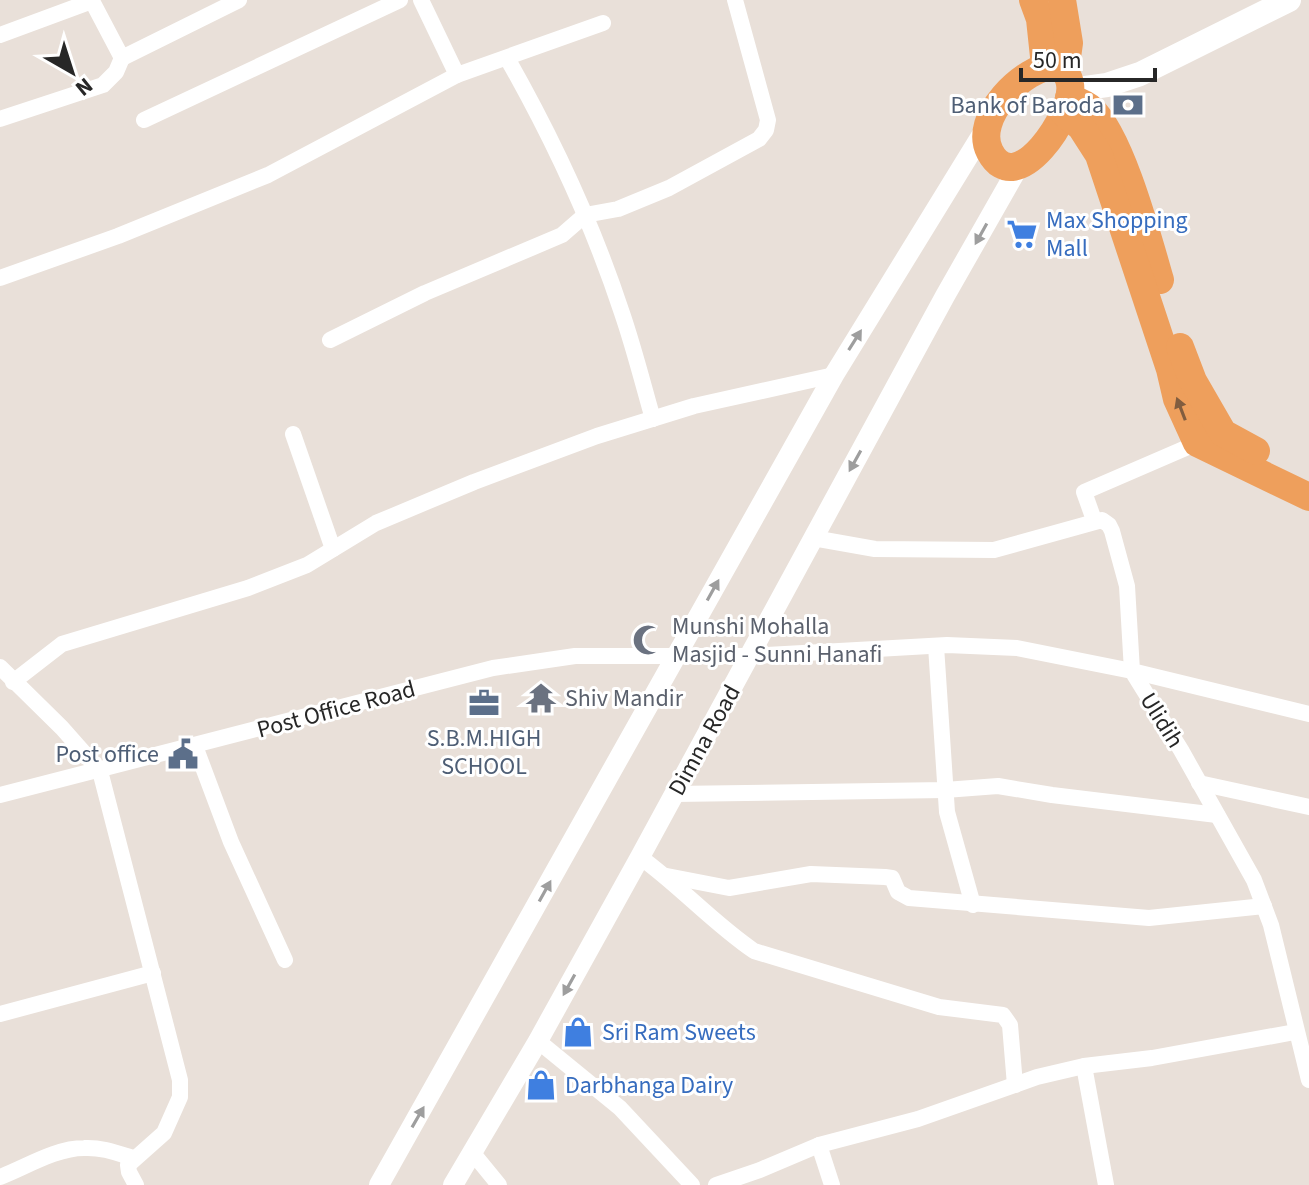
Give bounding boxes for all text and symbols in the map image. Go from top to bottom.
north arrow [32,32,112,112]
scale bar [1021,32,1155,82]
text: 50 m [1033,43,1082,78]
text: N [68,70,100,104]
place label: Bank of Baroda [951,88,1104,123]
bank icon: Bank of Baroda [1111,88,1145,122]
place label: Max Shopping Mall [1046,203,1188,266]
supermarket icon: Max Shopping Mall [1005,217,1039,251]
one-way arrow [974,223,988,245]
one-way arrow [848,329,862,351]
one-way arrow [1174,397,1187,421]
one-way arrow [848,450,861,473]
one-way arrow [706,579,720,602]
place label: Munshi Mohalla Masjid - Sunni Hanafi [672,609,883,672]
mosque icon: Munshi Mohalla Masjid - Sunni Hanafi [631,623,665,657]
street label: Post Office Road [253,672,419,747]
street label: Dimna Road [660,678,749,802]
temple icon: Shiv Mandir [524,681,558,715]
place label: Shiv Mandir [565,681,684,716]
office icon: S.B.M.HIGH SCHOOL [467,686,501,720]
street label: Ulidih [1131,686,1192,755]
place label: S.B.M.HIGH SCHOOL [427,721,541,784]
place label: Post office [55,737,159,772]
public building icon: Post office [166,737,200,771]
one-way arrow [538,879,552,902]
one-way arrow [562,973,576,996]
shop icon: Sri Ram Sweets [561,1015,595,1049]
place label: Sri Ram Sweets [602,1015,756,1050]
shop icon: Darbhanga Dairy [524,1068,558,1102]
place label: Darbhanga Dairy [565,1068,733,1103]
one-way arrow [410,1106,424,1128]

